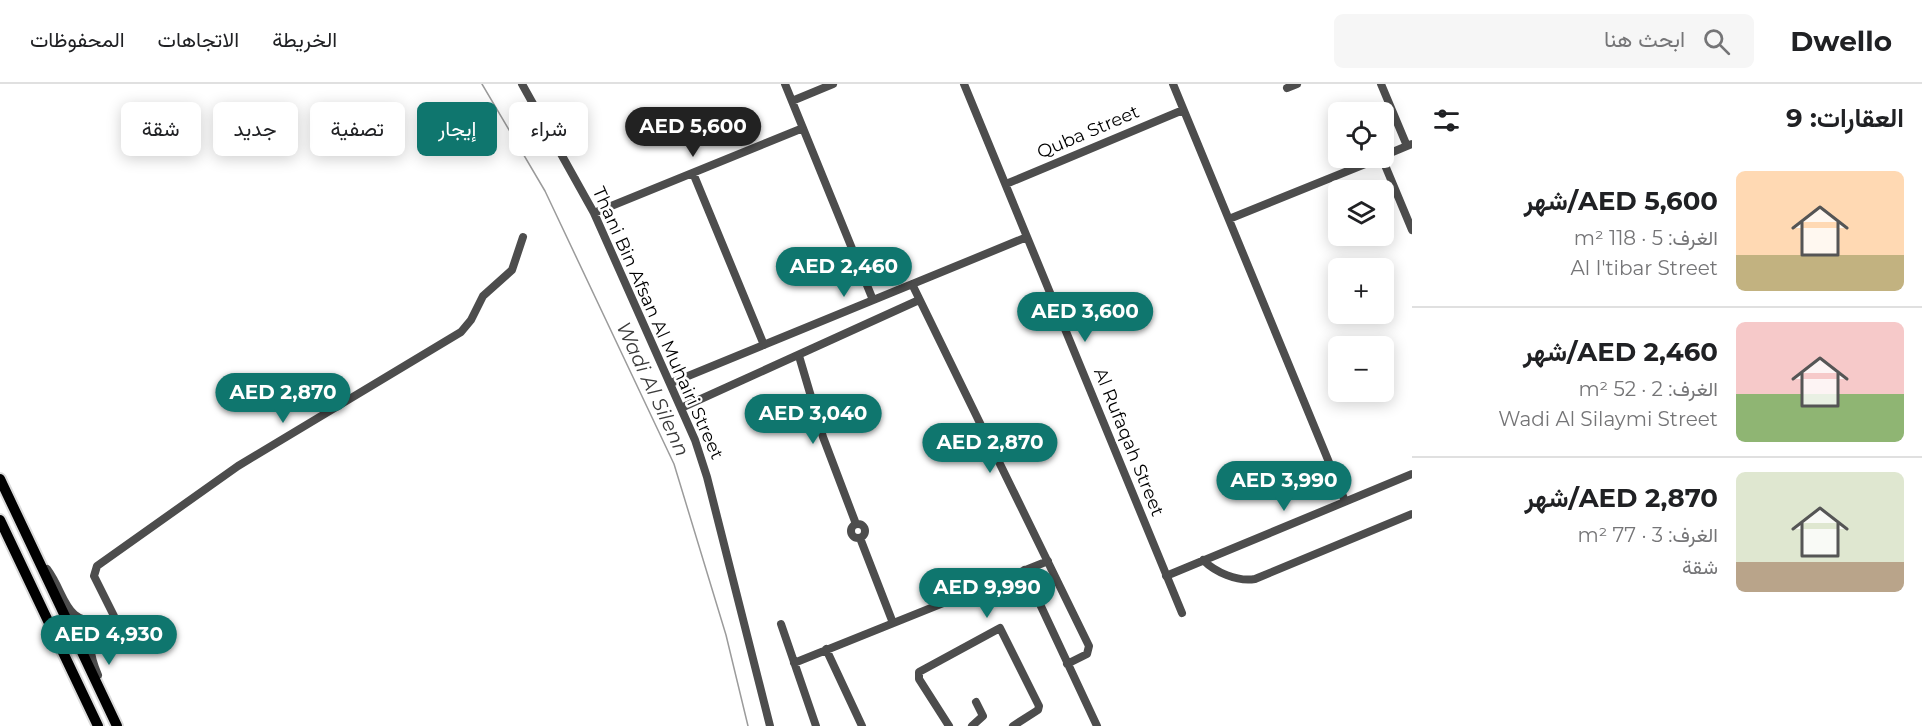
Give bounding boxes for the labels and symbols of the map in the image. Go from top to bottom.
street label: Quba Street [1033,101,1143,163]
pin: AED 5,600 [624,107,762,158]
street label: Thani Bin Afsan Al Muhairi Street [588,183,728,463]
pin: AED 2,460 [775,247,913,298]
pin: AED 3,600 [1016,292,1154,343]
water label: Wadi Al Silenn [611,318,695,460]
street label: Al Rufaqah Street [1089,365,1169,519]
pin: AED 2,870 [214,373,352,424]
pin: AED 3,040 [744,394,882,445]
pin: AED 2,870 [921,423,1059,474]
pin: AED 3,990 [1215,461,1353,512]
pin: AED 9,990 [918,568,1056,619]
pin: AED 4,930 [40,615,178,666]

